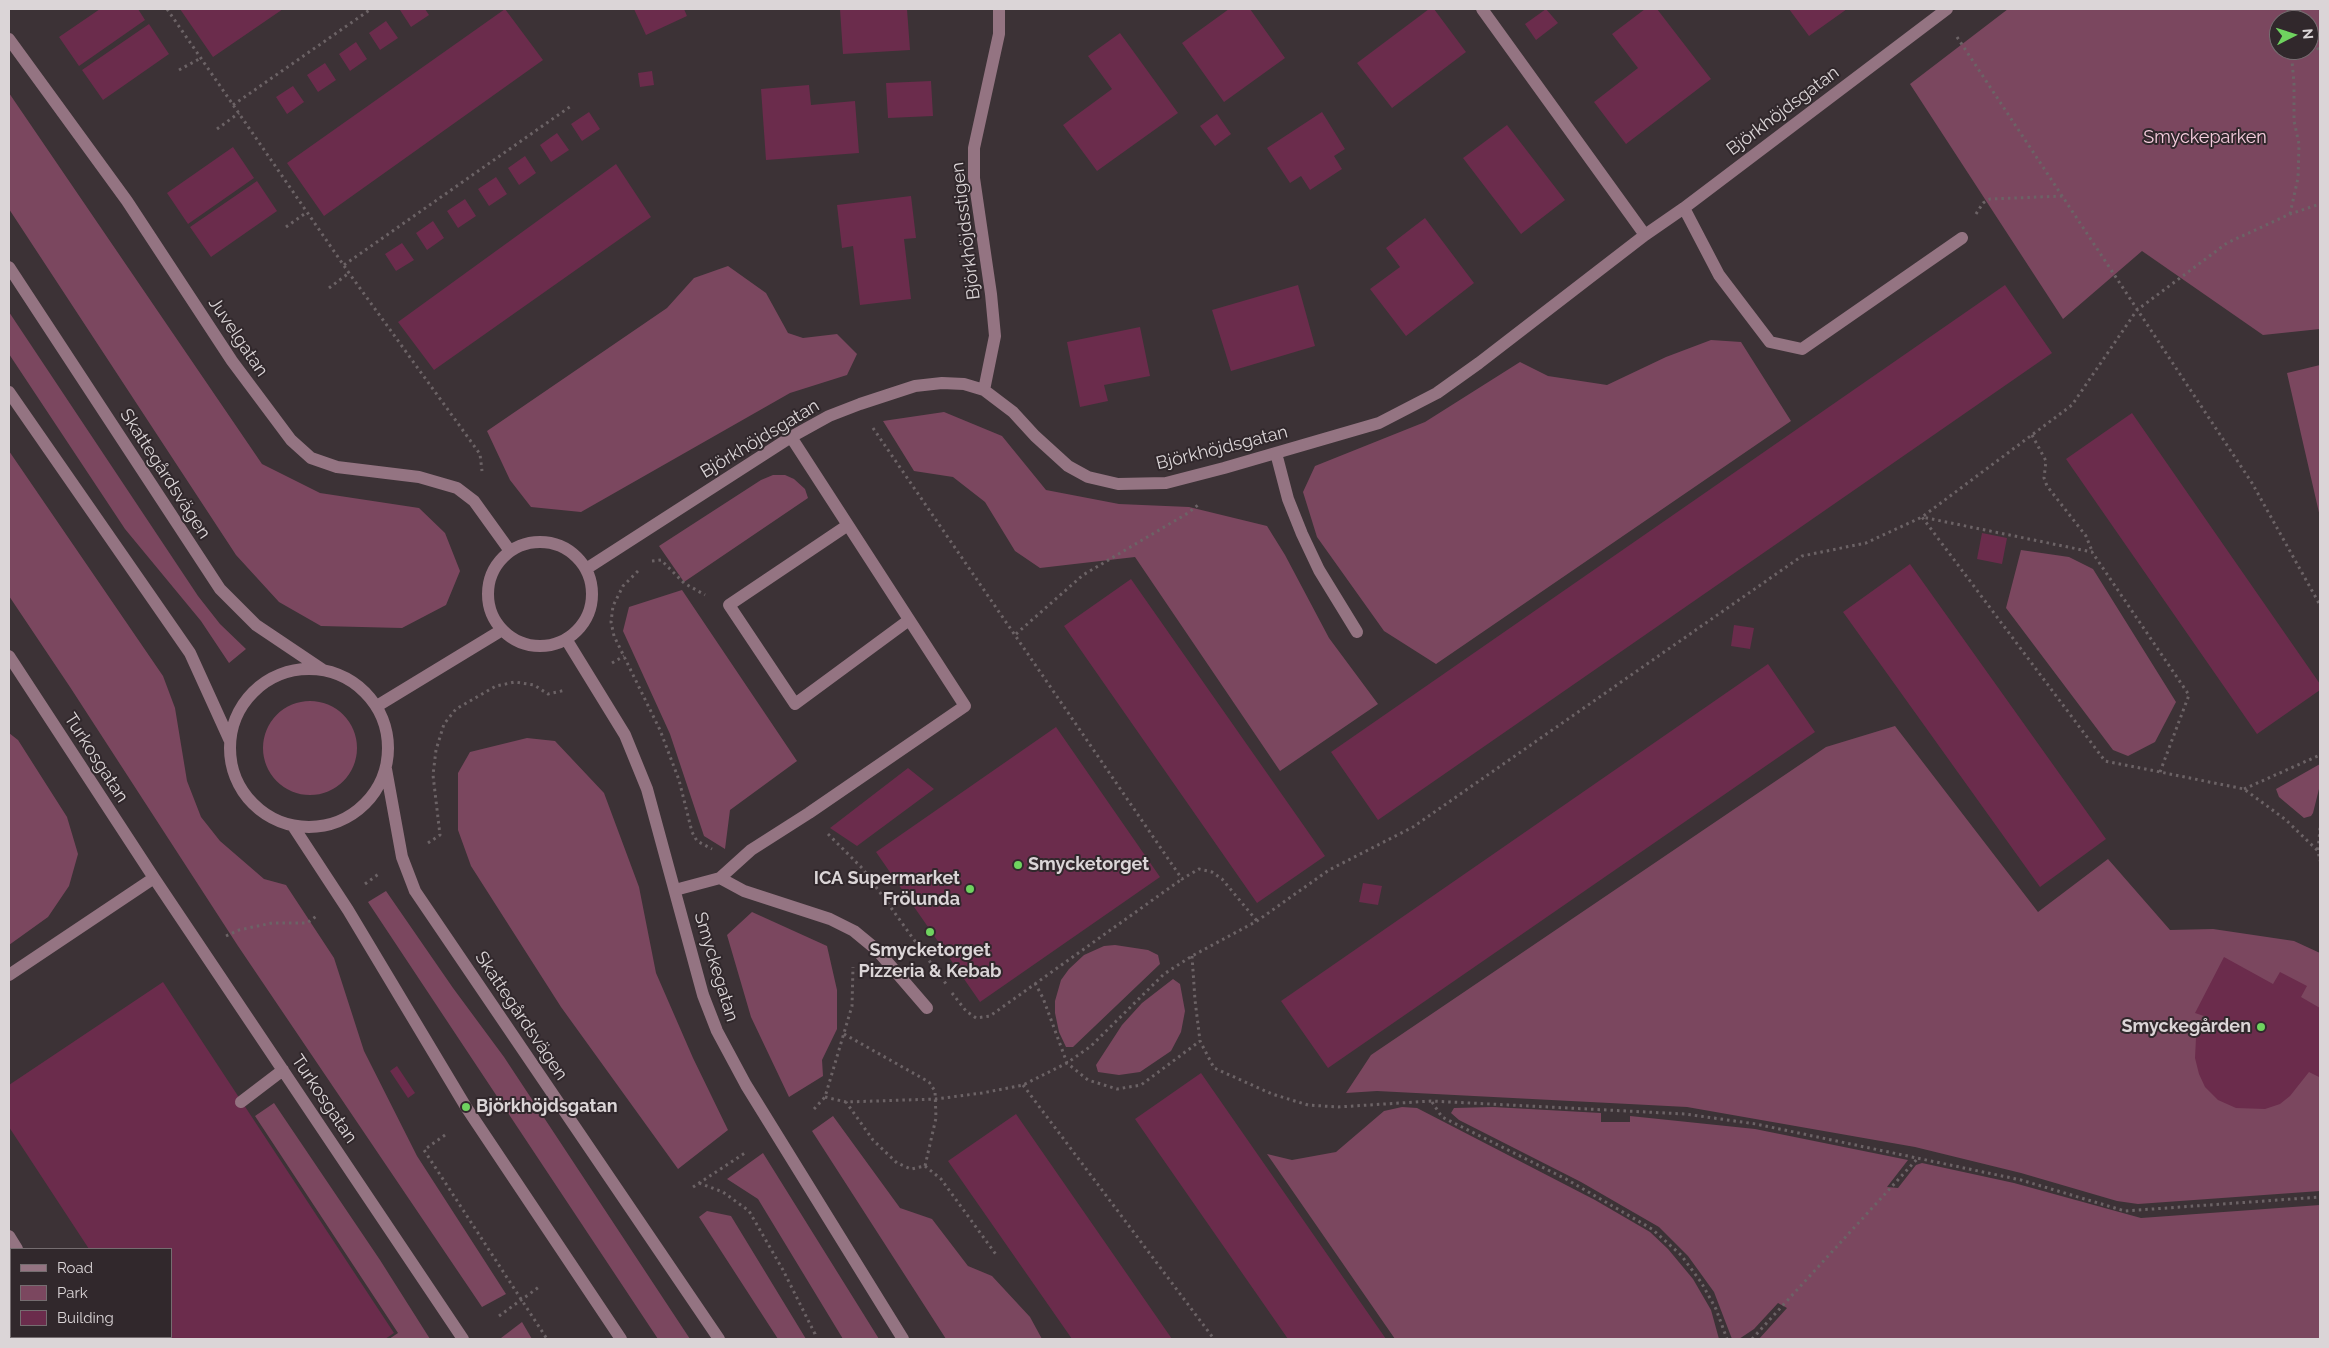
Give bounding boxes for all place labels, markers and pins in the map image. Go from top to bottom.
place label: Smycketorget [1028,854,1149,876]
marker: Smycketorget [1012,859,1024,871]
place label: ICA Supermarket Frölunda [814,868,960,911]
marker: ICA Supermarket Frölunda [964,883,976,895]
marker: Smycketorget Pizzeria & Kebab [924,926,936,938]
place label: Smycketorget Pizzeria & Kebab [859,940,1001,982]
place label: Smyckegården [2121,1016,2251,1038]
marker: Smyckegården [2255,1021,2267,1033]
place label: Björkhöjdsgatan [476,1096,618,1118]
marker: Björkhöjdsgatan [460,1101,472,1113]

